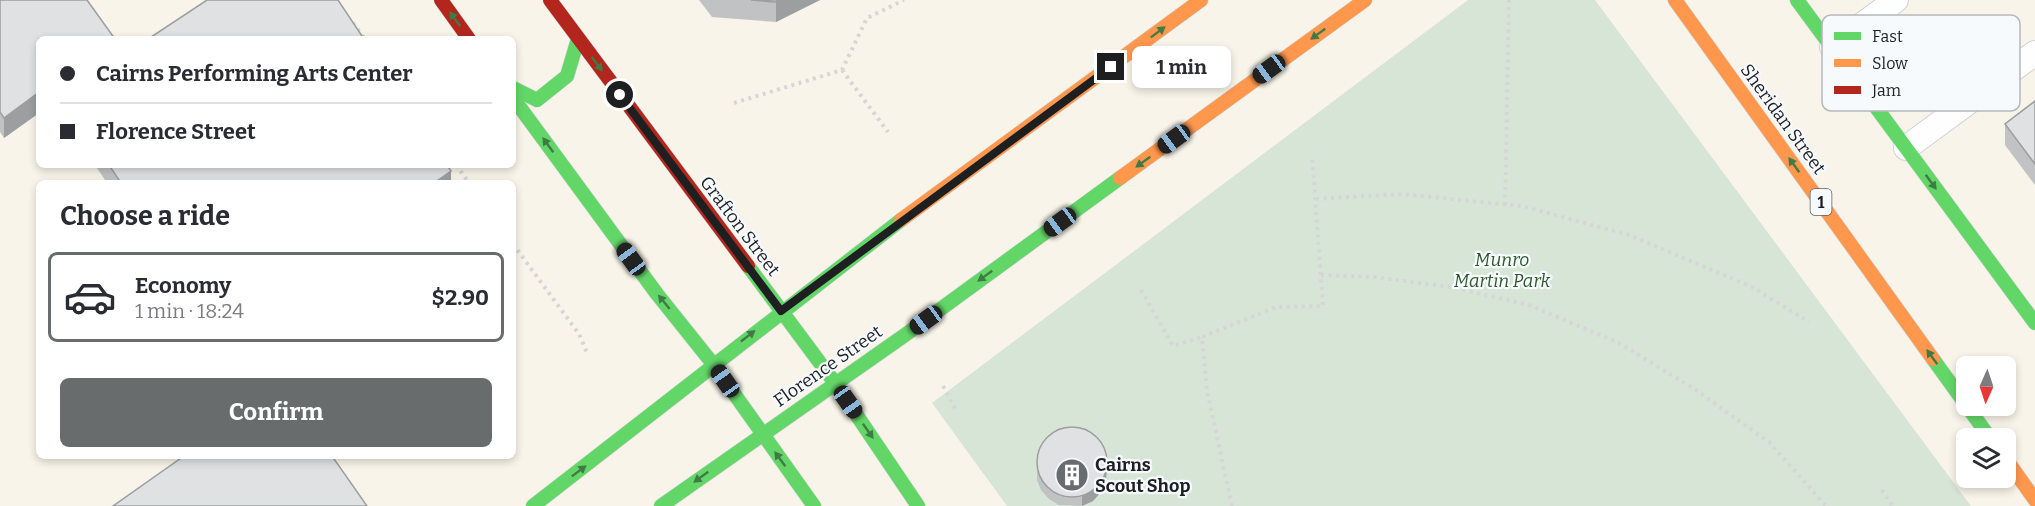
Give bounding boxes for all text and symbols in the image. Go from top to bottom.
one-way arrow [449,12,461,28]
legend [1822,15,2020,111]
one-way arrow [1150,26,1166,38]
text: Fast [1872,27,1903,46]
one-way arrow [1310,28,1325,40]
callout: 1 min [1132,46,1231,88]
car [1249,51,1289,87]
route end [1097,53,1124,80]
text: Slow [1872,54,1908,73]
text: 1 min [1156,55,1207,79]
one-way arrow [591,56,603,72]
text: Cairns Performing Arts Center [96,60,413,87]
street label: Sheridan Street [1736,60,1831,179]
route start [606,81,633,108]
text: Jam [1871,81,1901,100]
text: Florence Street [96,118,256,145]
car [1154,121,1194,157]
one-way arrow [542,138,554,153]
one-way arrow [1135,155,1150,167]
one-way arrow [1788,158,1800,174]
street label: Grafton Street [695,172,785,281]
one-way arrow [1925,175,1937,190]
road number: 1 [1810,189,1832,215]
text: Choose a ride [60,200,230,232]
car [1040,204,1080,240]
car [613,239,649,279]
park label: Munro Martin Park [1454,249,1551,292]
icon: car [63,270,117,324]
one-way arrow [978,270,993,282]
text: Economy [135,272,231,299]
text: $2.90 [432,284,489,311]
one-way arrow [657,294,670,310]
text: 1 min · 18:24 [135,299,244,323]
car [906,302,946,338]
street label: Florence Street [770,320,887,412]
one-way arrow [741,331,756,343]
one-way arrow [1926,350,1938,366]
north arrow [1956,356,2016,416]
map controls [1956,356,2016,488]
car [707,361,743,401]
button: Confirm [60,378,492,447]
car [830,382,866,422]
one-way arrow [862,423,874,439]
button: layers [1956,428,2016,488]
one-way arrow [774,451,786,466]
place label: Cairns Scout Shop [1095,454,1190,497]
building icon: Cairns Scout Shop [1054,457,1090,493]
one-way arrow [571,464,587,477]
one-way arrow [693,471,709,483]

